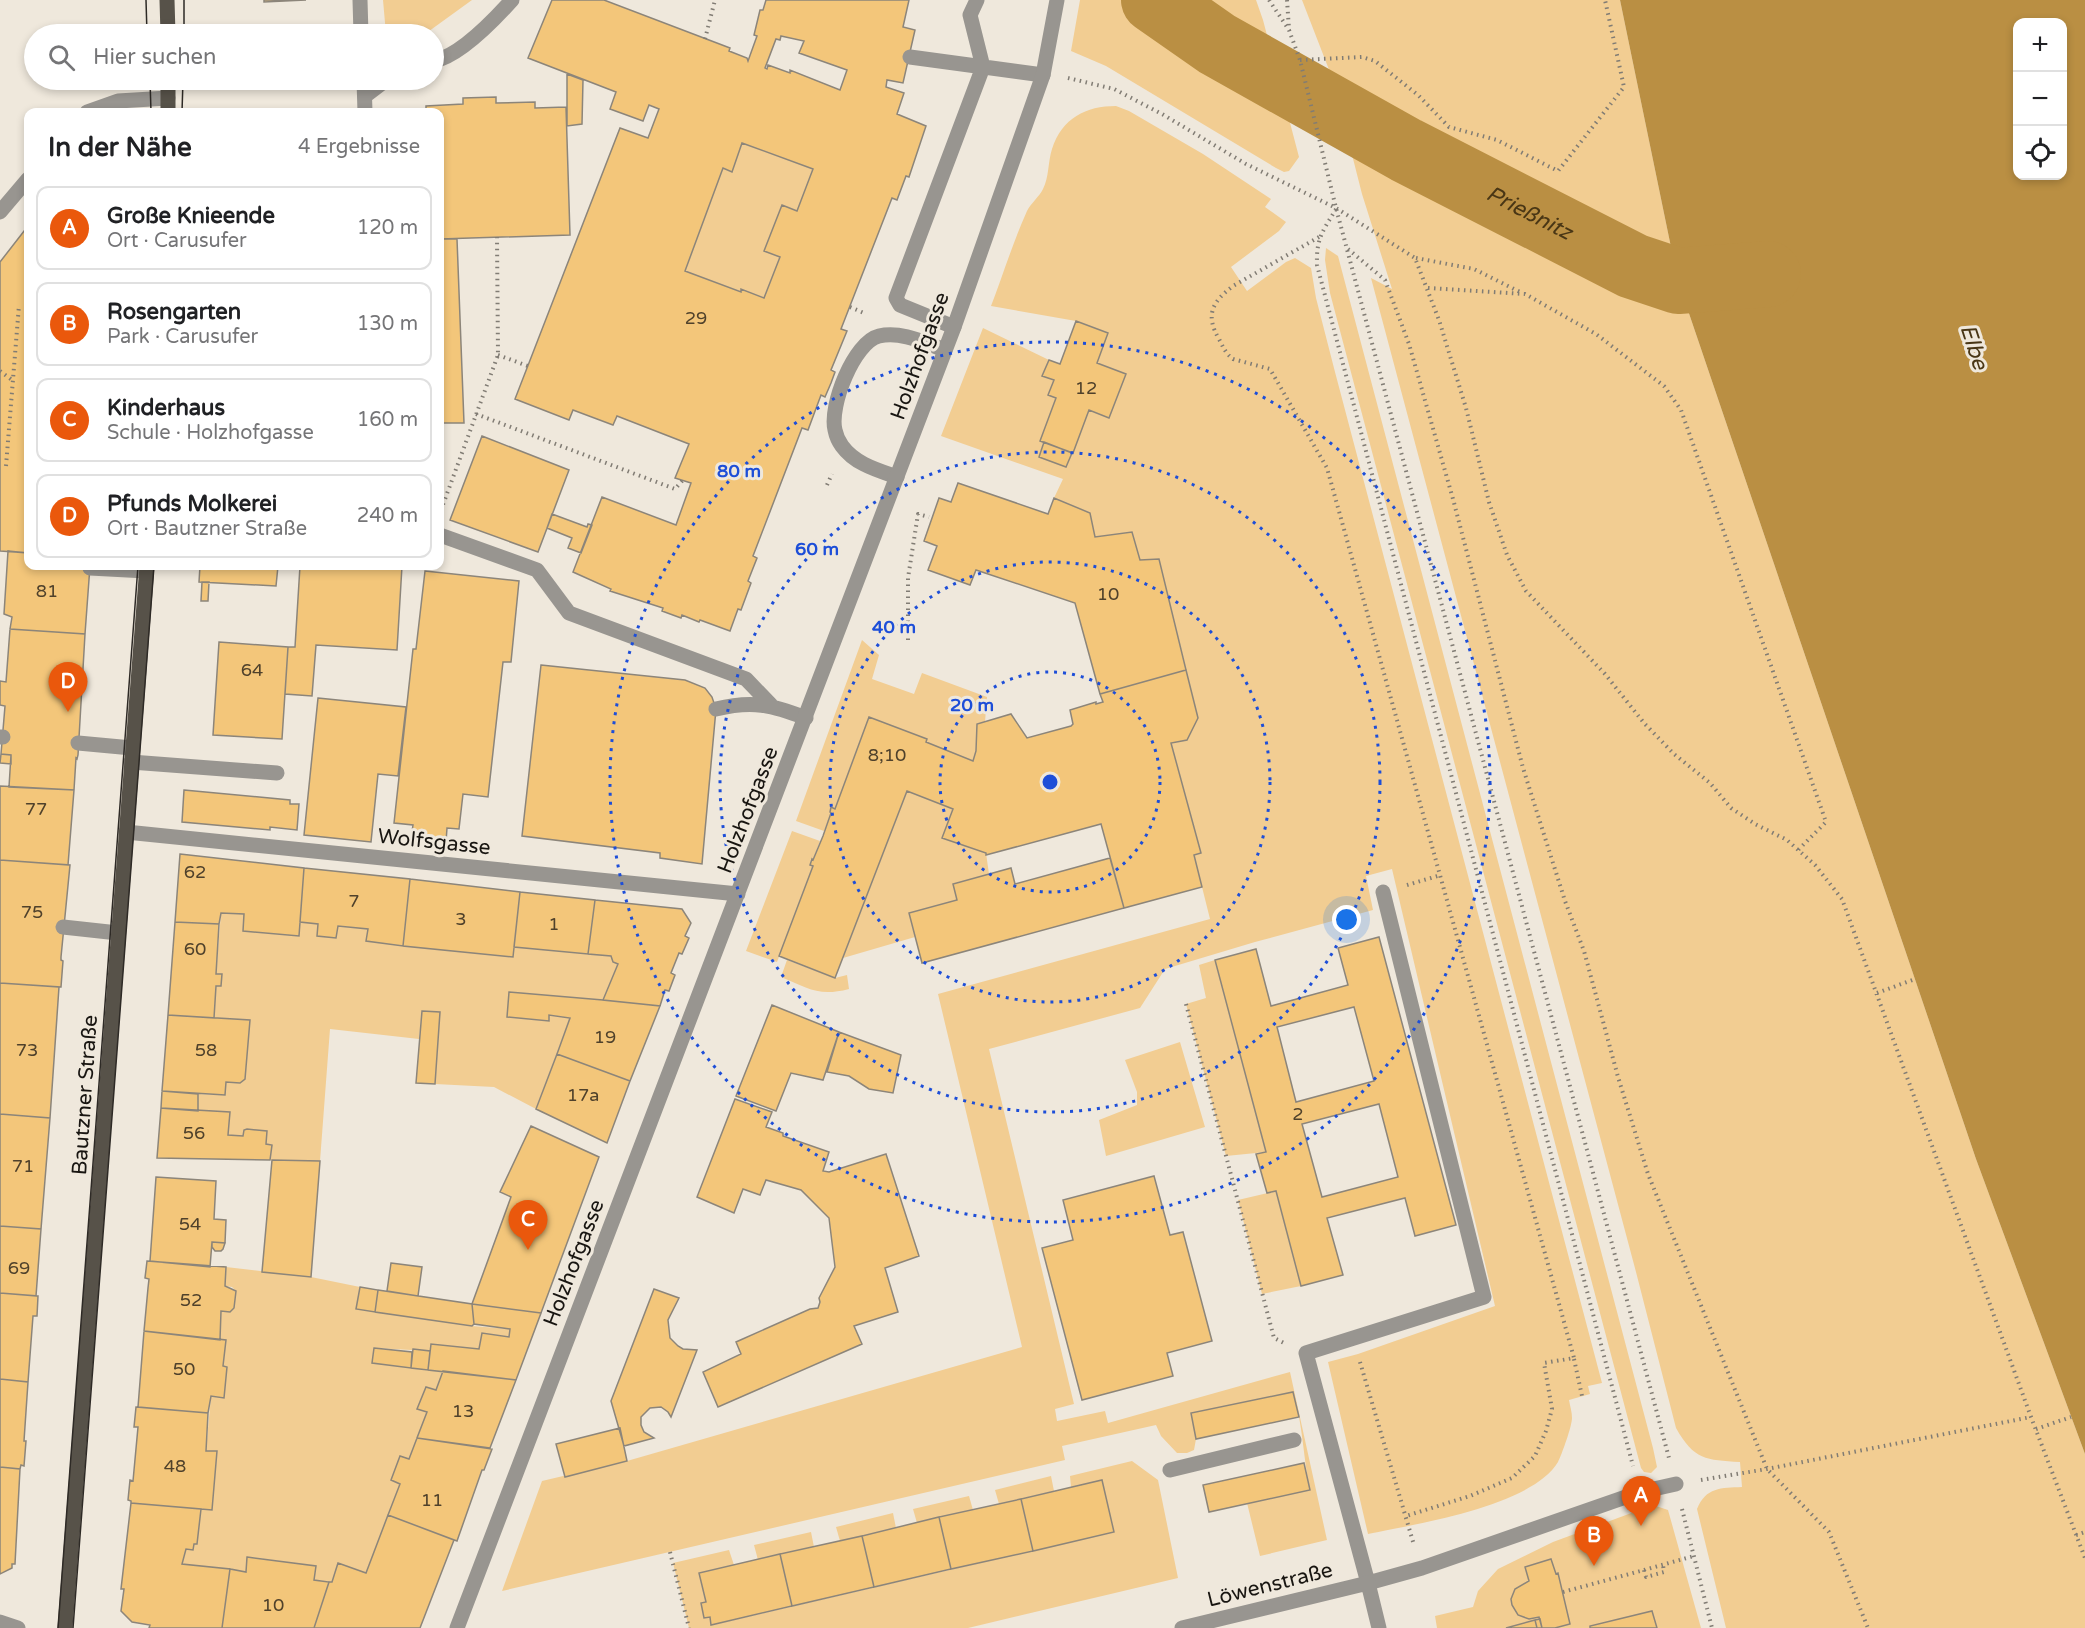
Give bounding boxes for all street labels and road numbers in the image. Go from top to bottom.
street label: Holzhofgasse [885,289,955,423]
street label: Holzhofgasse [712,743,784,877]
street label: Wolfsgasse [376,824,492,860]
street label: Bautzner Straße [67,1014,103,1176]
street label: Holzhofgasse [538,1196,610,1330]
street label: Löwenstraße [1205,1557,1335,1613]

